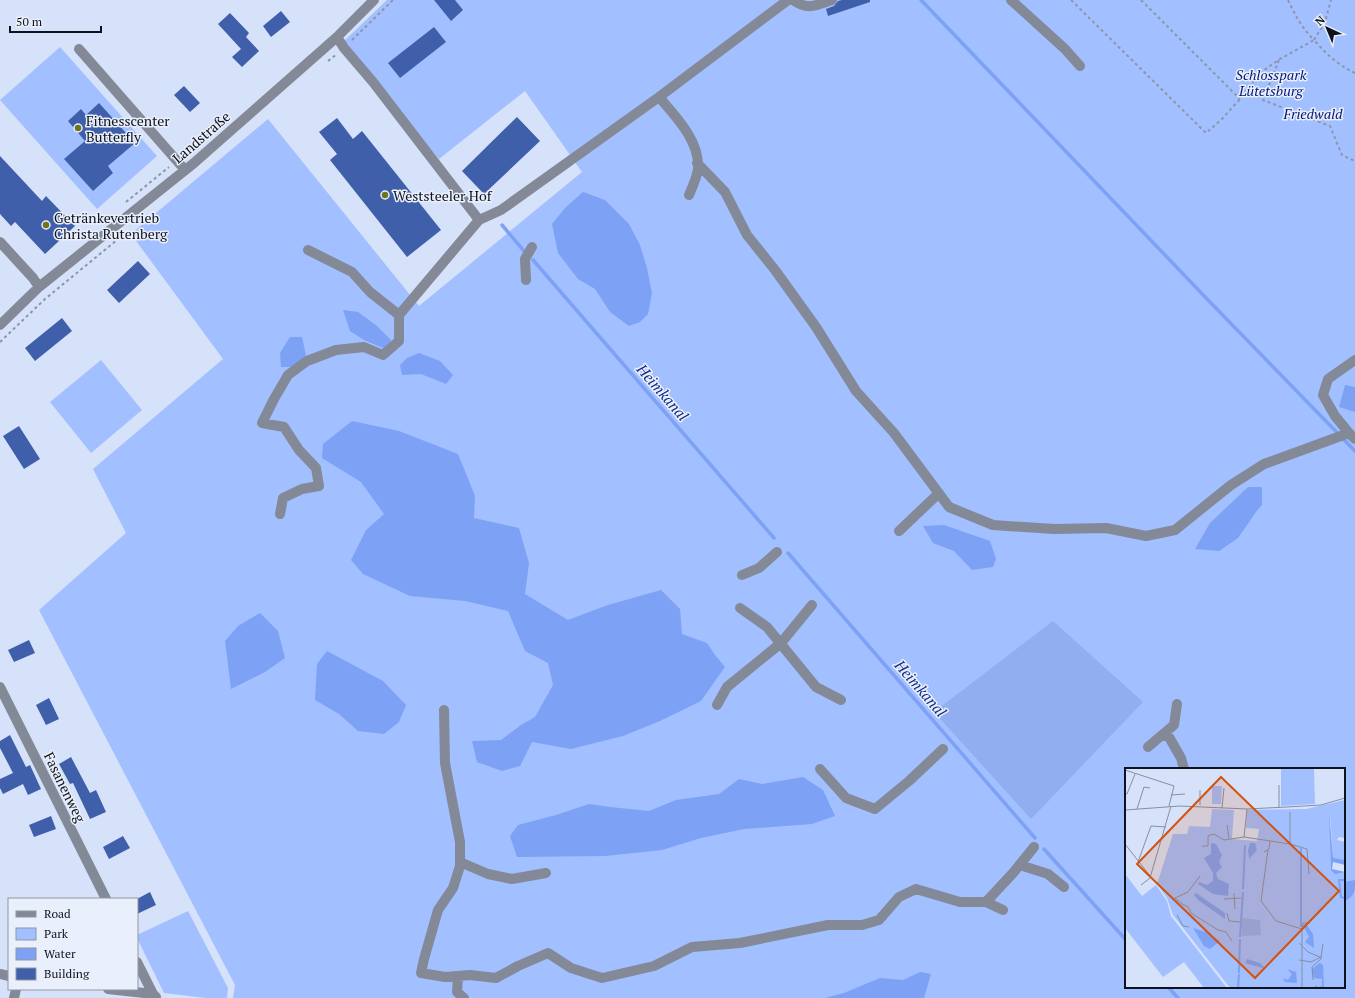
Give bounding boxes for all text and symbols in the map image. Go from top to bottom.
scale bar [10,8,101,34]
north arrow [1307,8,1347,48]
text: N [1312,12,1328,29]
text: 50 m [16,14,43,29]
park label: Schlosspark Lütetsburg [1236,65,1307,100]
park label: Friedwald [1283,104,1343,123]
street label: Landstraße [168,107,234,167]
place label: Fitnesscenter Butterfly [86,111,170,146]
marker: Fitnesscenter Butterfly [73,123,83,133]
place label: Weststeeler Hof [393,186,493,205]
marker: Weststeeler Hof [380,190,390,200]
place label: Getränkevertrieb Christa Rutenberg [54,208,168,243]
marker: Getränkevertrieb Christa Rutenberg [41,220,51,230]
water label: Heimkanal [632,359,694,425]
water label: Heimkanal [890,655,952,721]
street label: Fasanenweg [40,749,90,826]
inset map [1125,768,1345,988]
legend [8,898,138,990]
text: Road [44,906,71,921]
text: Park [44,926,69,941]
text: Water [44,946,76,961]
text: Building [44,966,90,981]

